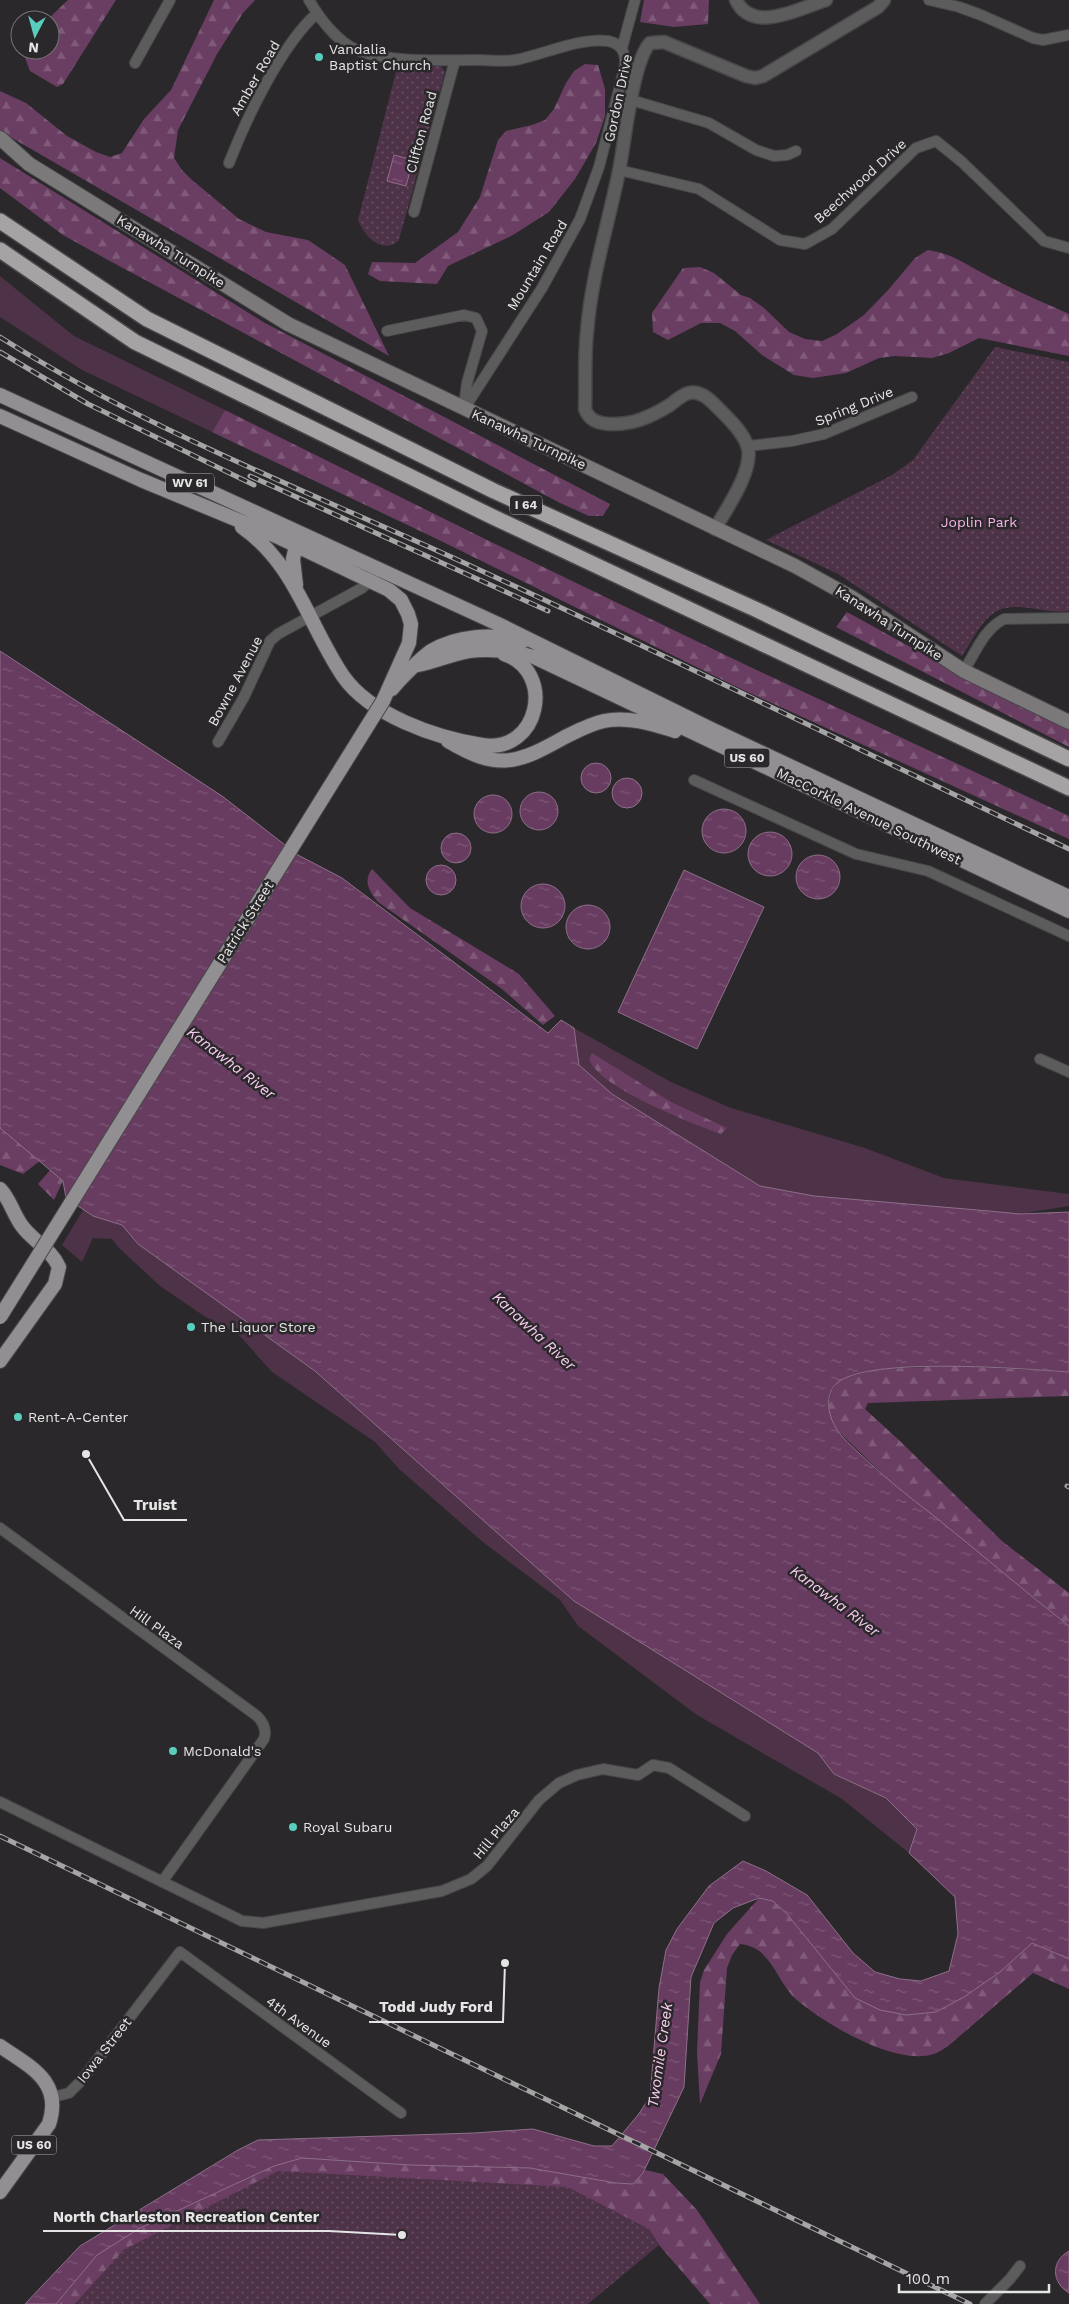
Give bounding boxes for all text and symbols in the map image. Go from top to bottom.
north arrow [10,10,60,60]
street label: Amber Road [227,38,283,118]
text: N [28,39,40,56]
place label: Vandalia Baptist Church [329,41,431,73]
marker: Vandalia Baptist Church [313,51,325,63]
street label: Gordon Drive [601,53,635,143]
street label: Clifton Road [402,89,440,175]
street label: Beechwood Drive [811,135,909,227]
street label: Kanawha Turnpike [114,211,228,291]
street label: Mountain Road [504,217,570,313]
street label: Spring Drive [813,383,895,429]
street label: Kanawha Turnpike [469,405,589,473]
road number: WV 61 [166,473,214,492]
road number: I 64 [510,496,542,514]
park label: Joplin Park [941,514,1017,530]
street label: Kanawha Turnpike [832,582,946,664]
street label: Bowne Avenue [205,633,265,729]
road number: US 60 [724,748,770,768]
street label: MacCorkle Avenue Southwest [774,764,964,868]
street label: Patrick Street [213,878,277,966]
water label: Kanawha River [183,1023,280,1104]
water label: Kanawha River [489,1288,580,1375]
place label: The Liquor Store [201,1319,316,1335]
marker: The Liquor Store [185,1321,197,1333]
place label: Rent-A-Center [28,1409,129,1425]
marker: Rent-A-Center [12,1411,24,1423]
callout: Truist [124,1490,187,1520]
text: Truist [133,1496,177,1514]
water label: Kanawha River [787,1562,884,1641]
street label: Hill Plaza [127,1602,187,1652]
place label: McDonald's [183,1743,261,1759]
marker: McDonald's [167,1745,179,1757]
street label: Hill Plaza [470,1804,522,1862]
place label: Royal Subaru [303,1819,392,1835]
marker: Royal Subaru [287,1821,299,1833]
callout: Todd Judy Ford [369,1992,503,2022]
street label: 4th Avenue [263,1993,335,2051]
text: Todd Judy Ford [379,1998,493,2016]
water label: Twomile Creek [644,2001,676,2109]
street label: Iowa Street [74,2014,134,2086]
road number: US 60 [12,2136,56,2154]
callout: North Charleston Recreation Center [43,2201,329,2231]
text: North Charleston Recreation Center [53,2208,320,2226]
scale bar [899,2262,1049,2294]
text: 100 m [906,2270,950,2288]

